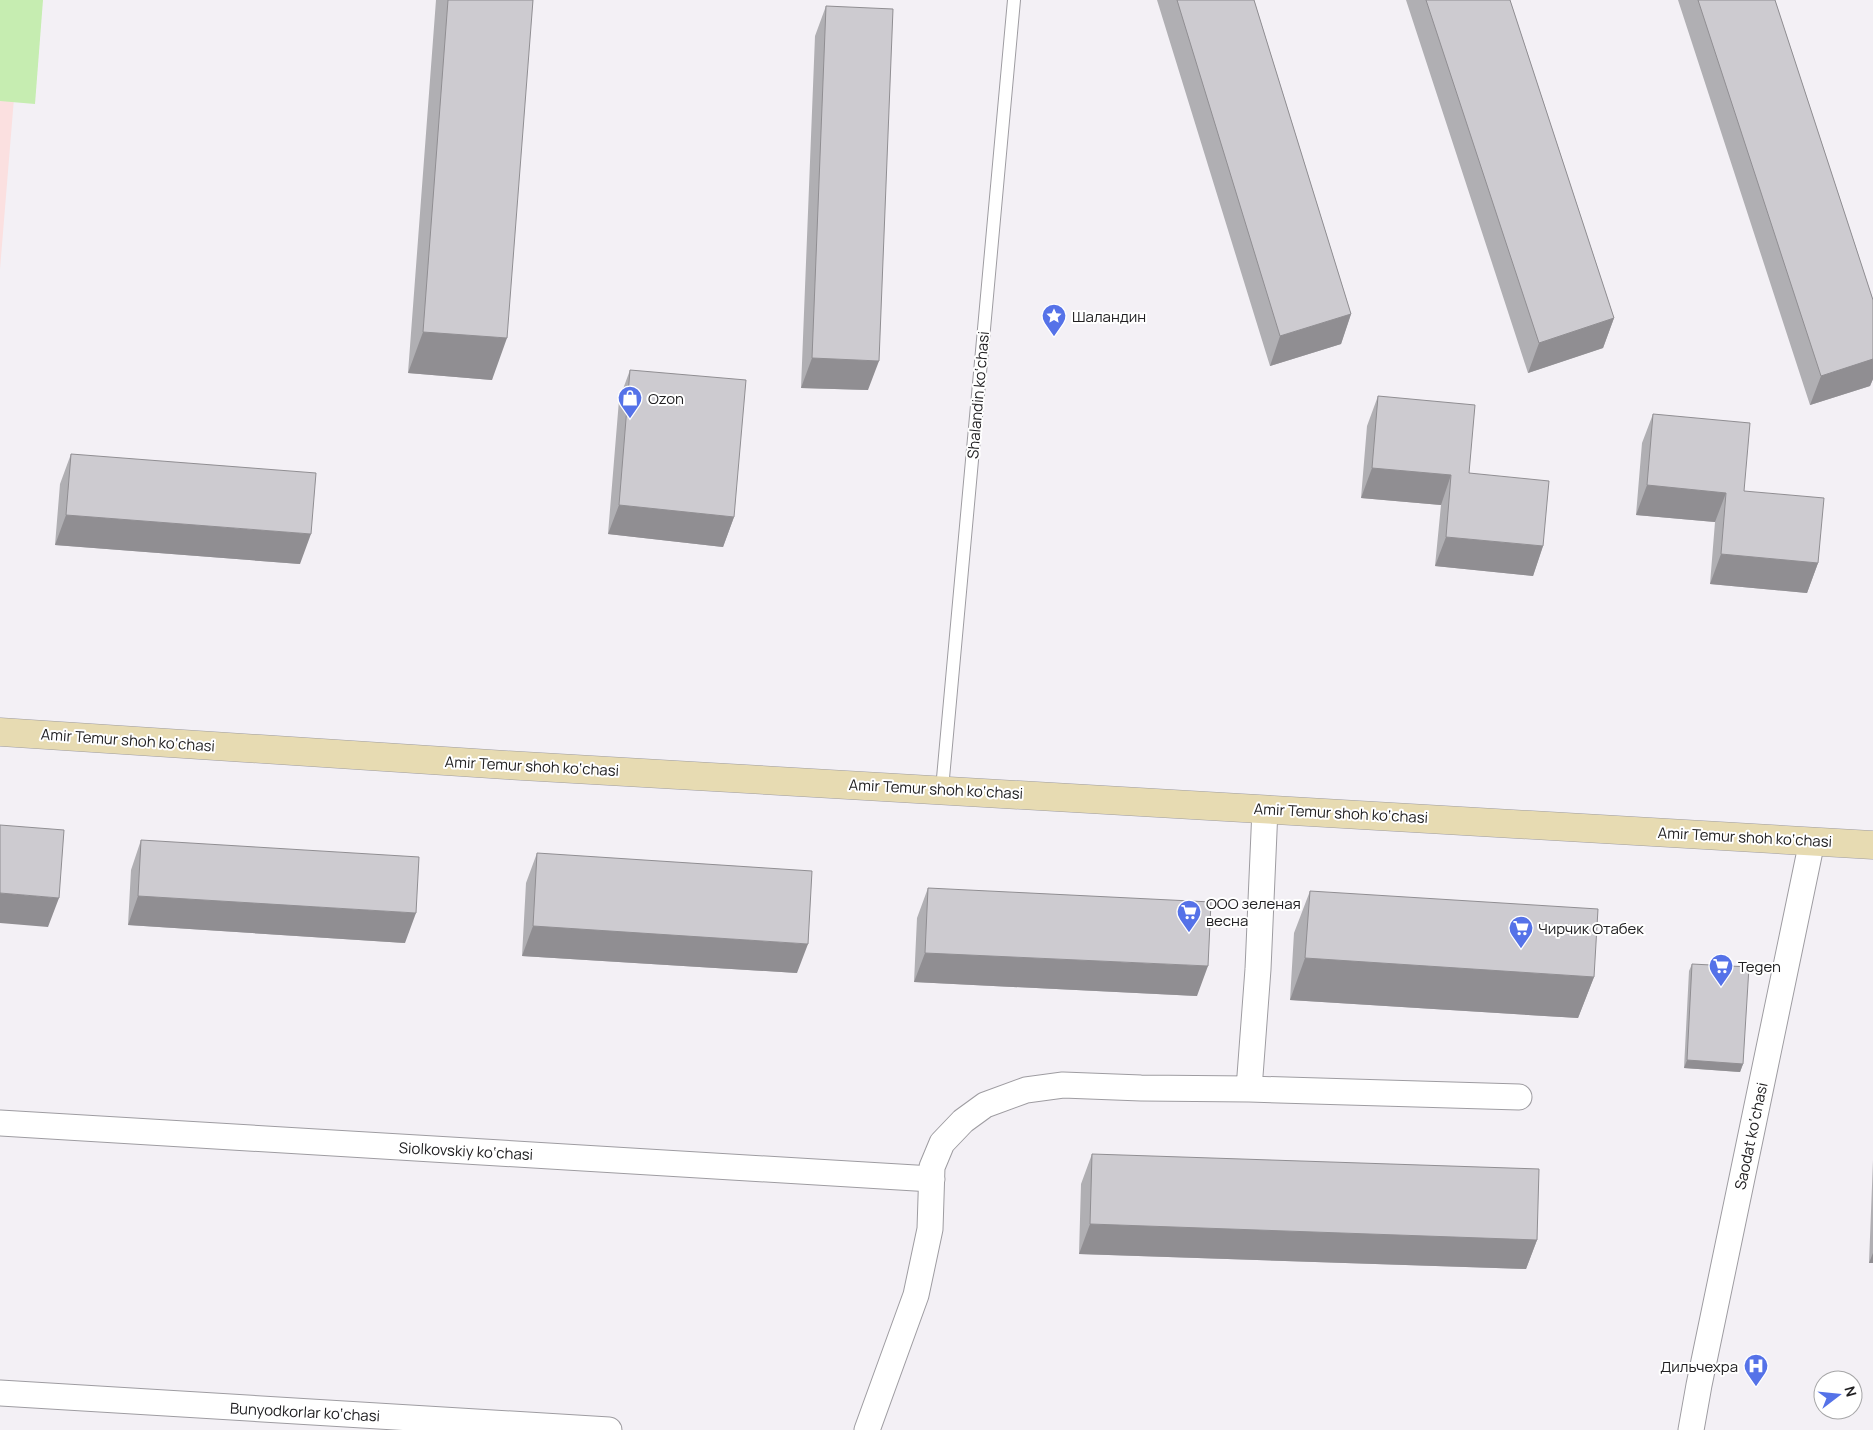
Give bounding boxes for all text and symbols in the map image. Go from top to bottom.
place icon: Шаландин [1041,303,1067,337]
place label: Шаландин [1072,306,1146,327]
street label: Shalandin ko‘chasi [962,330,994,460]
shop icon: Ozon [617,385,643,419]
place label: Ozon [648,388,684,409]
street label: Amir Temur shoh ko‘chasi [40,723,216,757]
street label: Amir Temur shoh ko‘chasi [444,751,620,781]
street label: Amir Temur shoh ko‘chasi [848,774,1024,804]
street label: Amir Temur shoh ko‘chasi [1253,798,1429,828]
street label: Amir Temur shoh ko‘chasi [1657,822,1833,852]
place label: ООО зеленая весна [1206,893,1301,931]
supermarket icon: ООО зеленая весна [1176,899,1202,933]
supermarket icon: Чирчик Отабек [1508,915,1534,949]
place label: Чирчик Отабек [1538,918,1644,939]
supermarket icon: Tegen [1708,953,1734,987]
place label: Tegen [1738,956,1781,977]
street label: Saodat ko‘chasi [1729,1080,1773,1192]
street label: Siolkovskiy ko‘chasi [398,1137,534,1165]
hospital icon: Дильчехра [1743,1353,1769,1387]
place label: Дильчехра [1660,1356,1738,1377]
north arrow [1813,1370,1863,1420]
text: N [1840,1384,1861,1399]
street label: Bunyodkorlar ko‘chasi [229,1398,381,1426]

